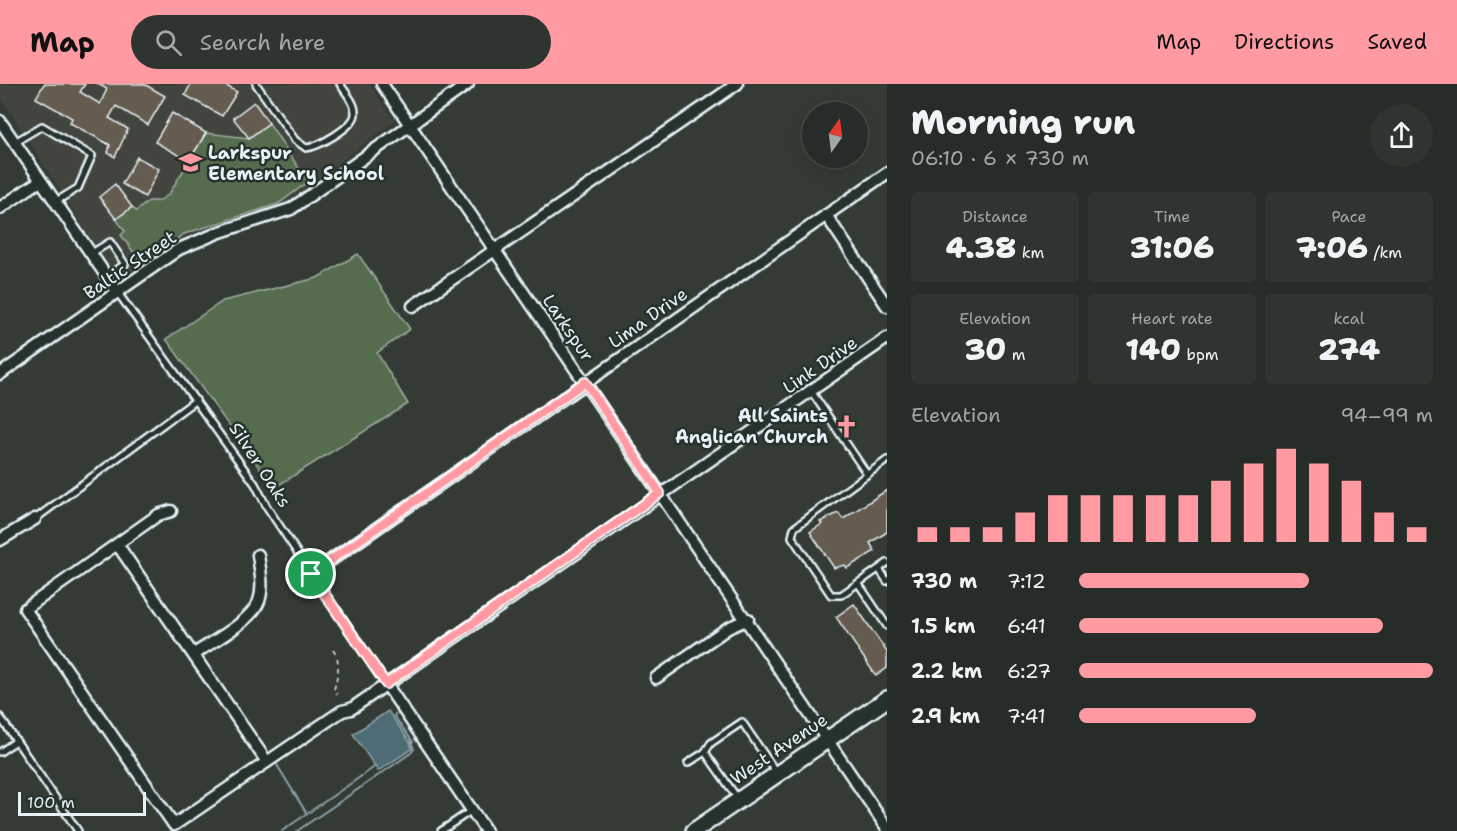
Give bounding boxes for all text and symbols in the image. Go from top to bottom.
search box [131,15,551,69]
text: Map [30,23,95,61]
icon: search [152,26,185,59]
text: Search here [200,28,325,57]
text: Map [1156,28,1201,56]
text: Directions [1234,28,1334,56]
text: Saved [1367,28,1427,56]
text: Morning run [911,100,1135,145]
north arrow [802,102,868,168]
map controls [802,102,868,168]
button: share [1370,104,1433,167]
place label: Larkspur Elementary School [208,141,384,186]
text: 06:10 · 6 × 730 m [911,145,1089,171]
school or university icon: Larkspur Elementary School [177,150,203,176]
text: Distance [962,206,1028,227]
text: Time [1154,206,1190,227]
text: Pace [1331,206,1367,227]
street label: Baltic Street [79,225,181,305]
text: 4.38 [946,227,1016,268]
text: 31:06 [1130,227,1214,268]
text: 7:06 [1296,227,1368,268]
text: km [1016,242,1044,263]
text: /km [1368,242,1402,263]
street label: Lima Drive [604,282,692,354]
street label: Larkspur [537,290,599,366]
text: Elevation [959,308,1031,329]
text: Heart rate [1131,308,1213,329]
text: kcal [1333,308,1365,329]
text: 30 [964,329,1006,370]
text: 140 [1125,329,1181,370]
text: 274 [1318,329,1380,370]
street label: Link Drive [778,331,862,399]
text: m [1006,344,1026,365]
text: bpm [1181,344,1219,365]
text: Elevation [911,402,1001,428]
text: 94–99 m [1341,402,1433,428]
place label: All Saints Anglican Church [675,404,828,449]
church icon: All Saints Anglican Church [833,413,859,439]
street label: Silver Oaks [224,418,296,512]
pin [285,548,336,599]
icon: arrive [294,557,327,590]
text: 730 m [911,568,977,594]
text: 7:12 [1007,568,1046,594]
text: 1.5 km [911,613,975,639]
text: 6:41 [1007,613,1046,639]
text: 2.2 km [911,658,982,684]
text: 6:27 [1007,658,1051,684]
text: 2.9 km [911,703,980,729]
text: 7:41 [1007,703,1046,729]
street label: West Avenue [726,708,832,790]
scale bar [18,789,146,816]
text: 100 m [27,792,75,813]

